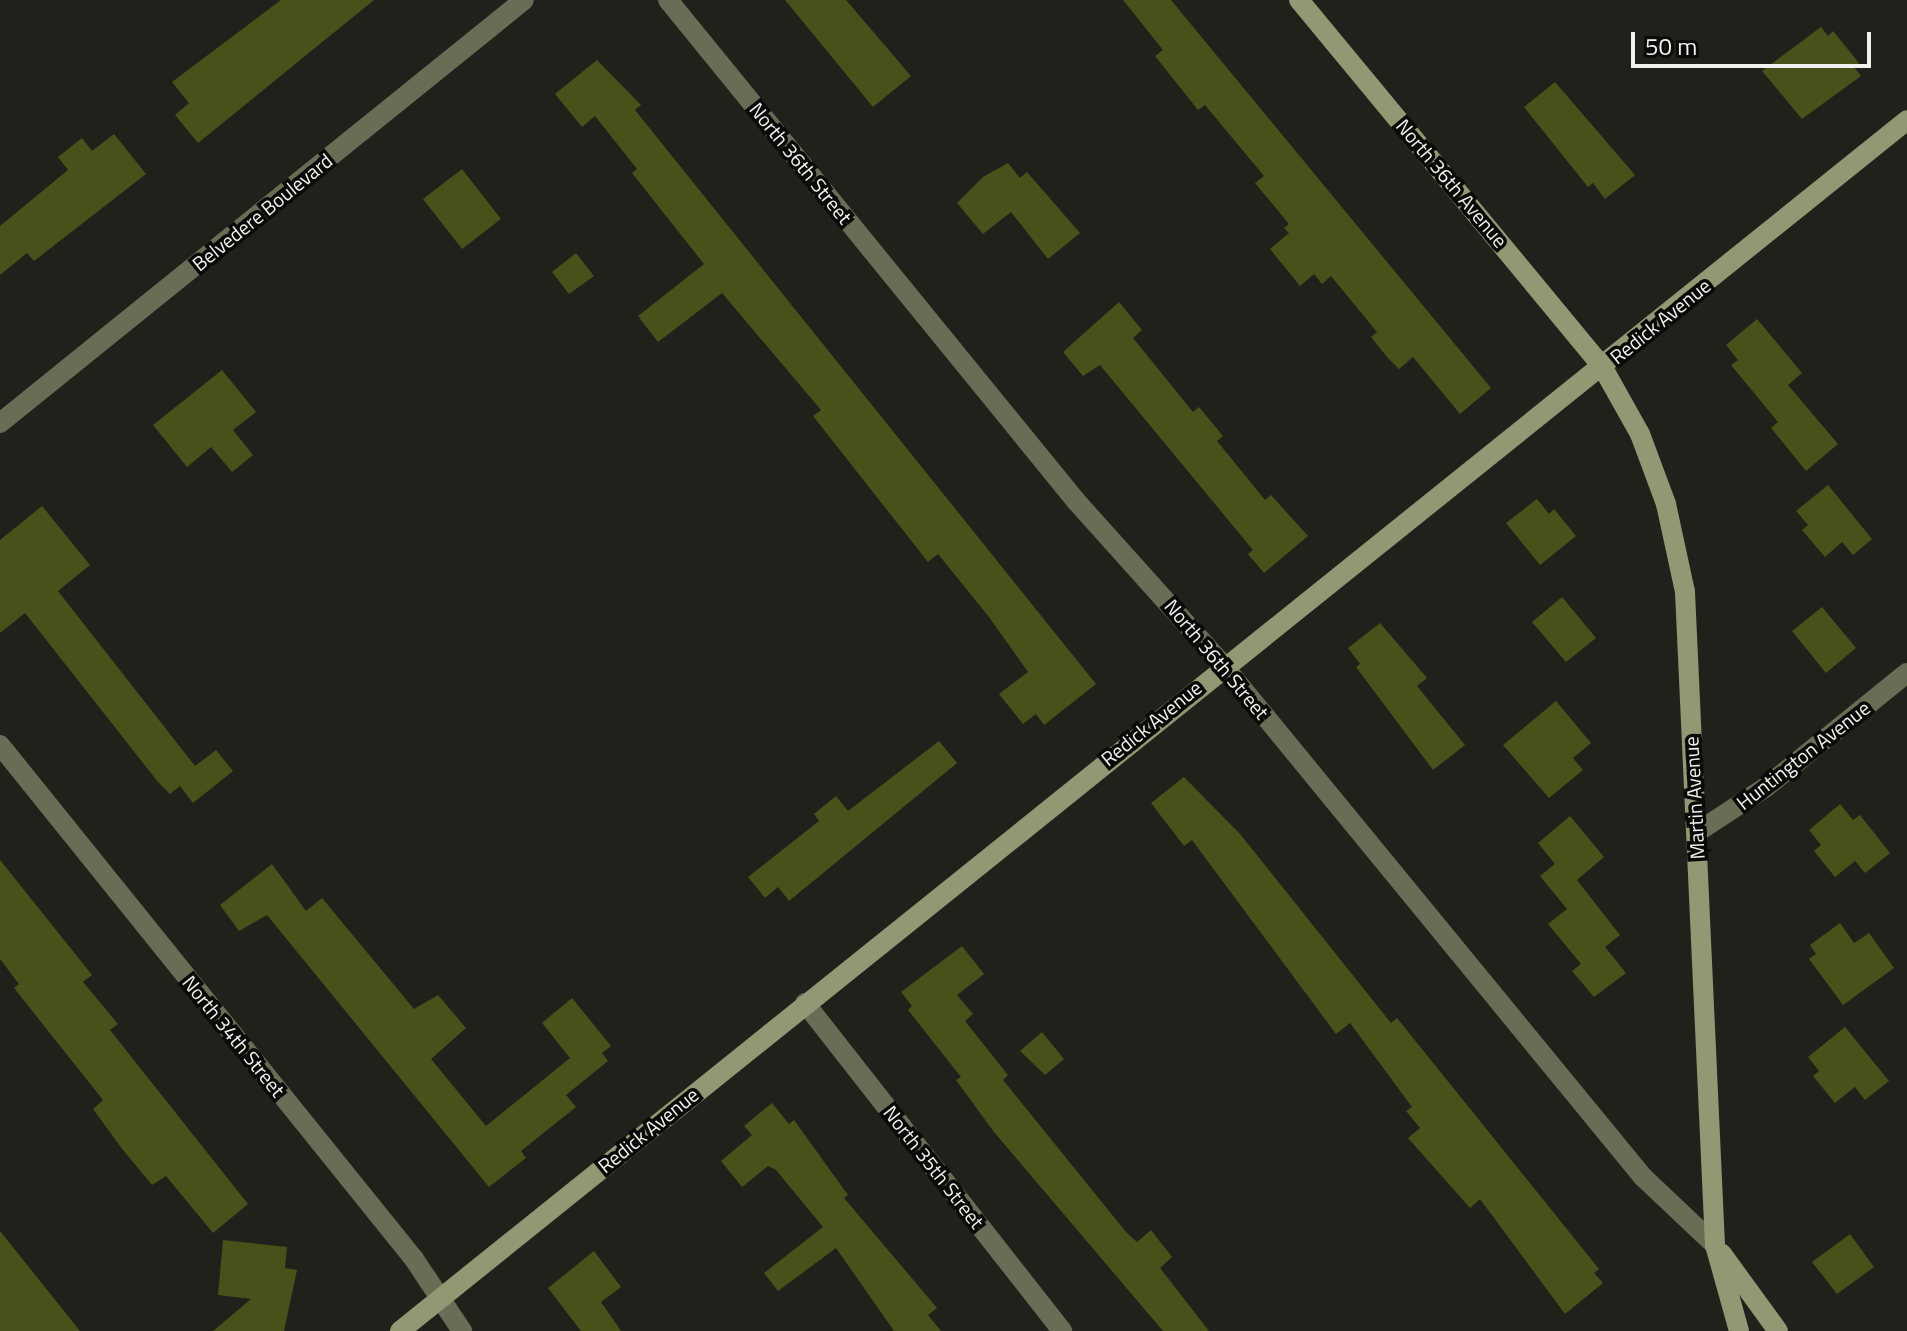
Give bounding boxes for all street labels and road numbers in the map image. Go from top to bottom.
street label: North 36th Street [745,97,857,229]
street label: North 36th Avenue [1391,114,1513,252]
street label: Belvedere Boulevard [187,148,337,276]
street label: Redick Avenue [1605,273,1715,369]
street label: North 36th Street [1160,594,1274,724]
street label: Redick Avenue [1096,675,1206,771]
street label: Huntington Avenue [1732,696,1874,814]
street label: Martin Avenue [1679,736,1709,860]
street label: North 34th Street [178,970,290,1102]
street label: Redick Avenue [593,1082,703,1178]
street label: North 35th Street [879,1101,989,1233]

